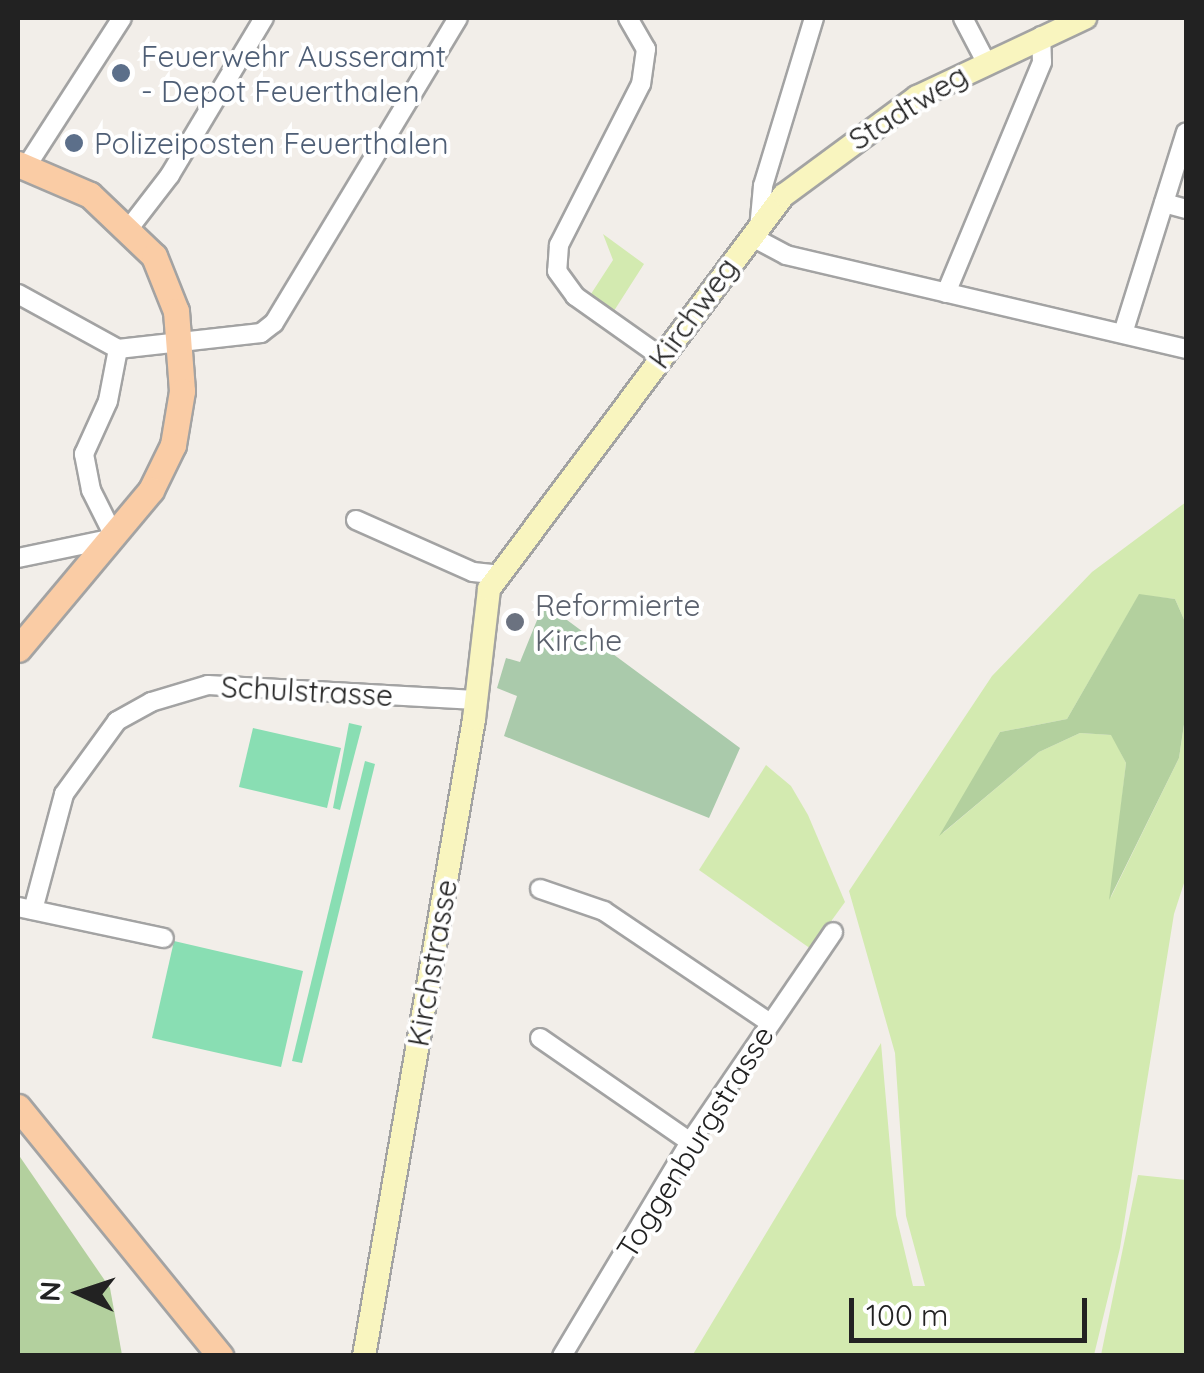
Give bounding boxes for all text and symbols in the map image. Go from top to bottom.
place label: Feuerwehr Ausseramt - Depot Feuerthalen [141,38,446,108]
street label: Stadtweg [842,57,974,157]
marker: Feuerwehr Ausseramt - Depot Feuerthalen [110,62,132,84]
place label: Polizeiposten Feuerthalen [94,125,449,161]
marker: Polizeiposten Feuerthalen [63,132,85,154]
street label: Kirchweg [641,251,745,375]
place label: Reformierte Kirche [535,587,700,658]
marker: Reformierte Kirche [504,611,526,633]
street label: Schulstrasse [220,669,394,713]
street label: Kirchstrasse [400,877,464,1049]
street label: Toggenburgstrasse [609,1019,781,1265]
north arrow [30,1243,130,1343]
scale bar [854,1278,1092,1340]
text: N [32,1280,68,1303]
text: 100 m [866,1296,948,1334]

